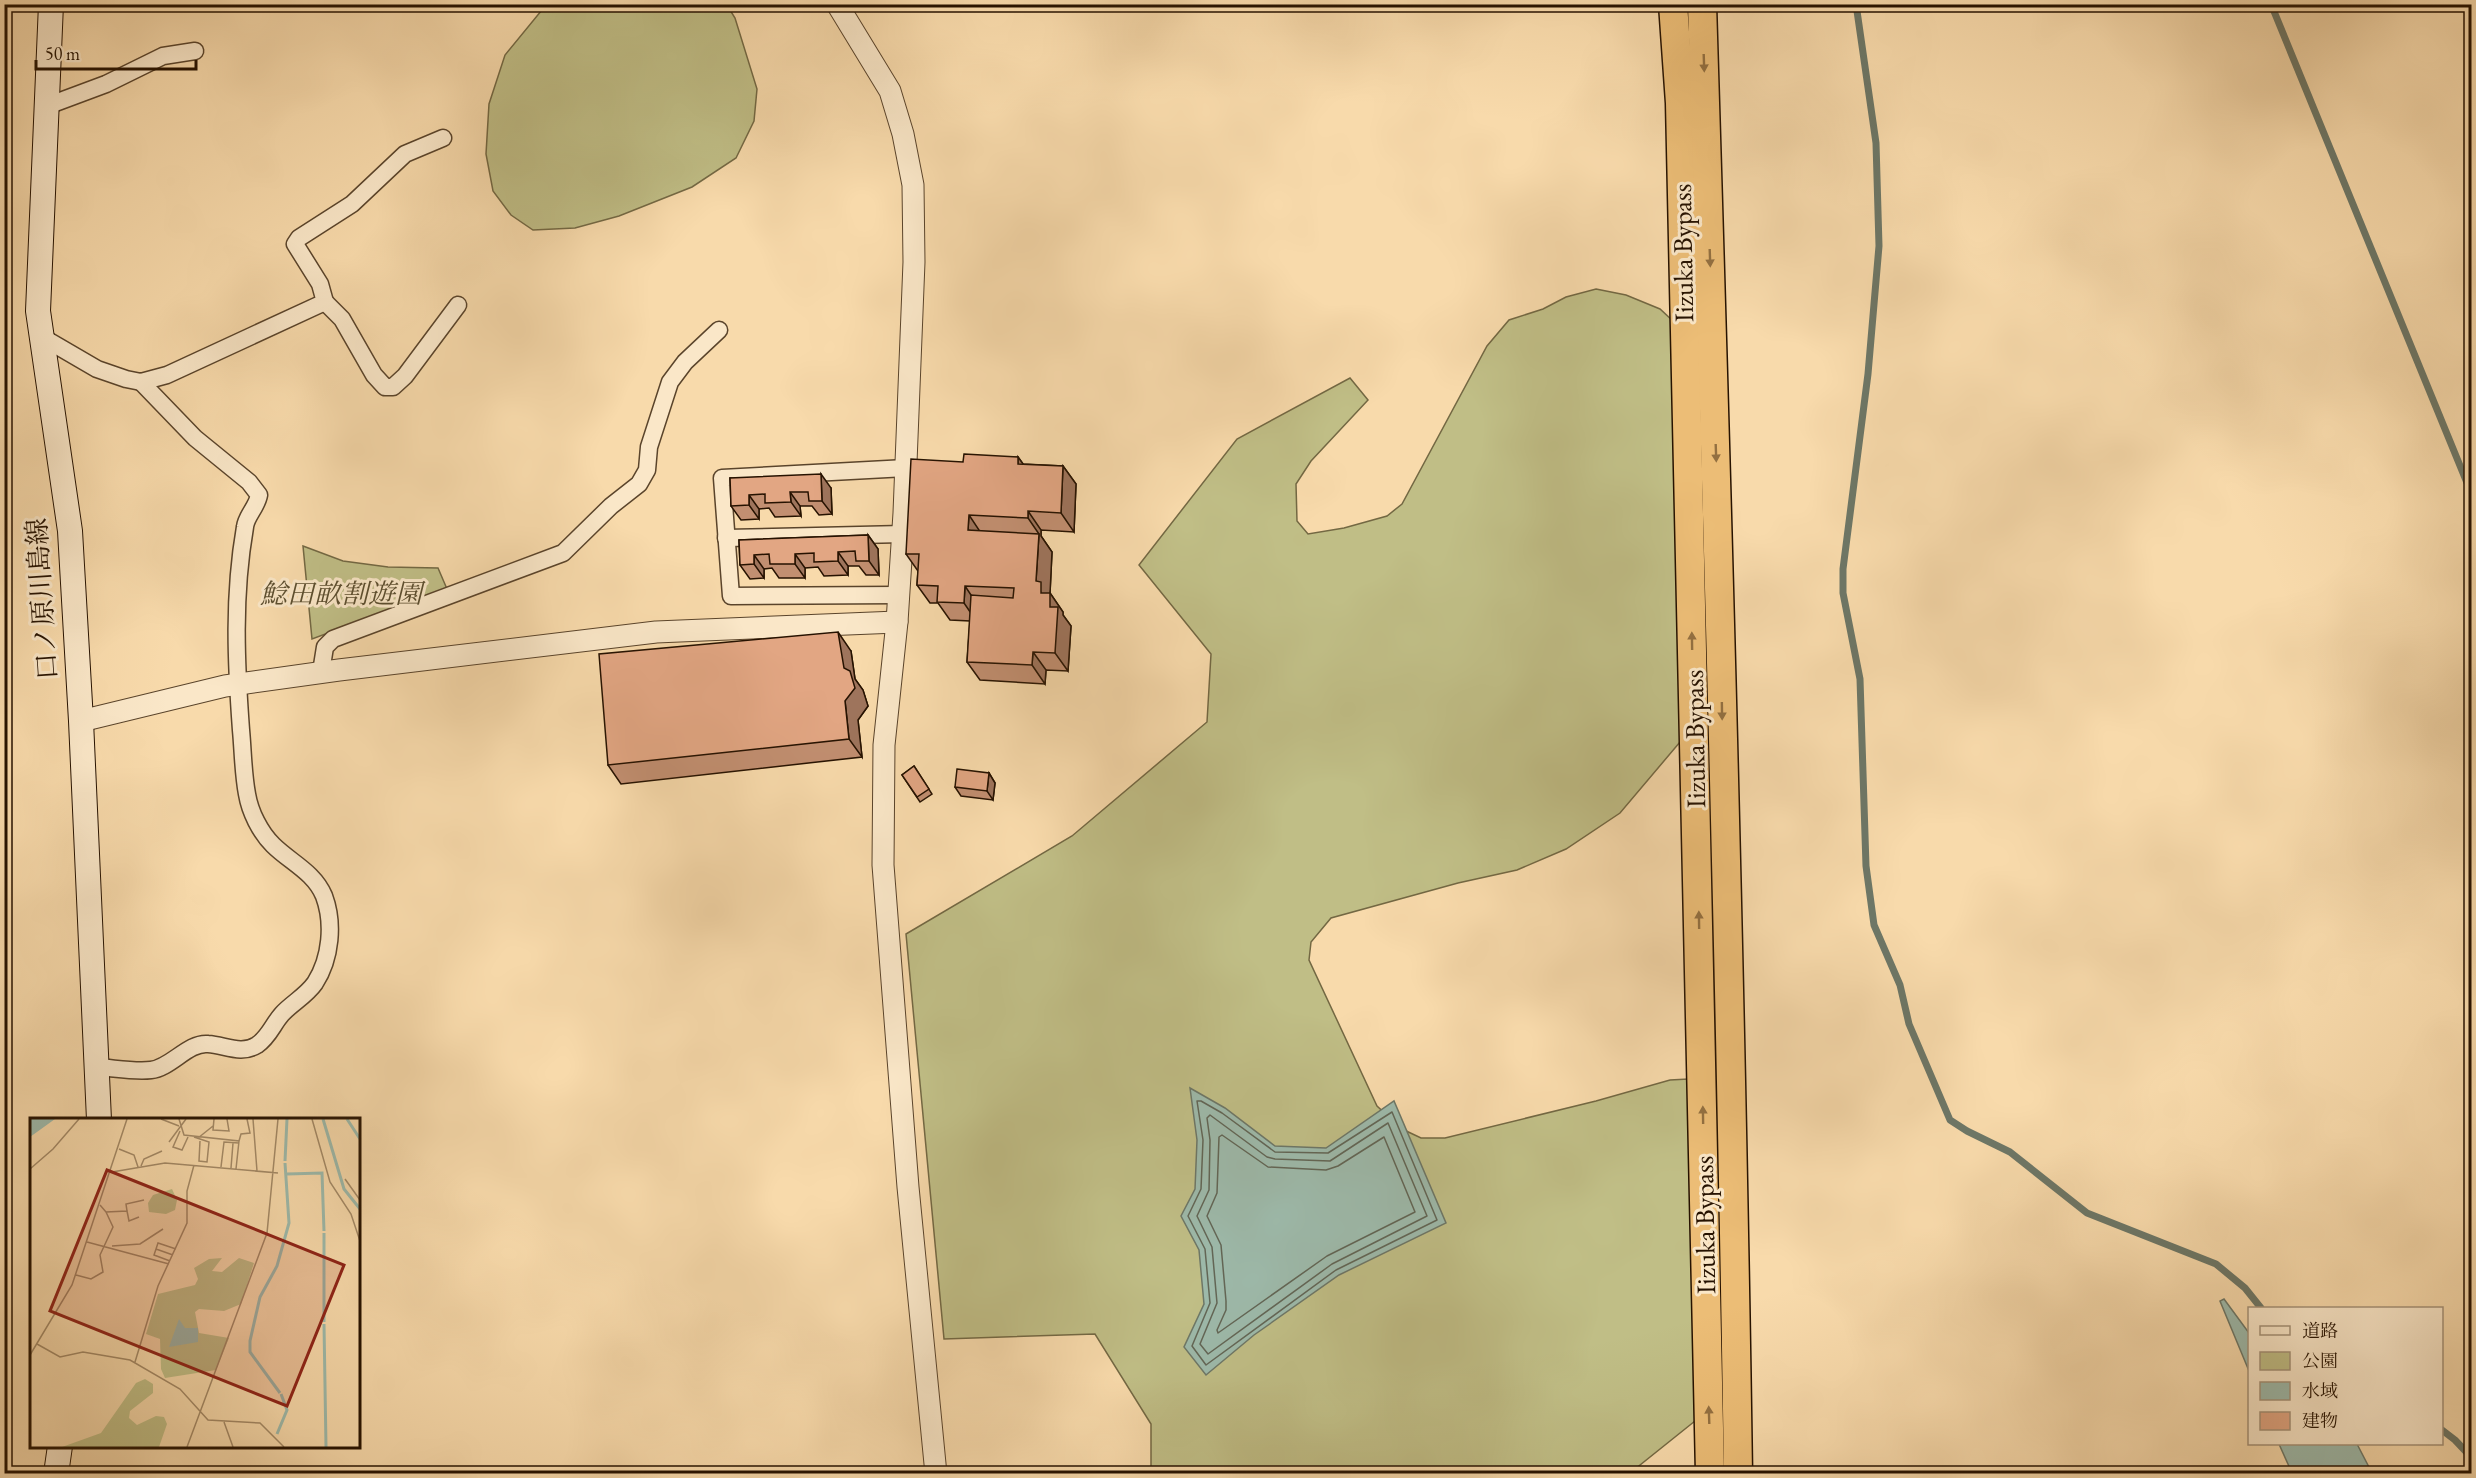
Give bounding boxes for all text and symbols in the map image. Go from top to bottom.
scale bar [36,33,196,71]
text: 50 m [45,42,80,65]
one-way arrow [1699,53,1708,72]
street label: Iizuka Bypass [1664,184,1701,323]
one-way arrow [1705,248,1714,267]
one-way arrow [1711,443,1720,462]
street label: 口ノ原川島線 [18,517,65,681]
park label: 鯰田畝割遊園 [260,576,426,611]
one-way arrow [1687,632,1697,651]
street label: Iizuka Bypass [1676,670,1713,809]
one-way arrow [1717,701,1727,720]
one-way arrow [1694,911,1704,930]
one-way arrow [1698,1106,1708,1125]
inset map [30,1118,360,1448]
street label: Iizuka Bypass [1686,1156,1723,1295]
legend [2248,1307,2443,1445]
text: 道路 [2302,1319,2338,1342]
text: 公園 [2302,1349,2338,1372]
text: 水域 [2302,1379,2338,1402]
one-way arrow [1704,1406,1714,1425]
text: 建物 [2302,1409,2338,1432]

